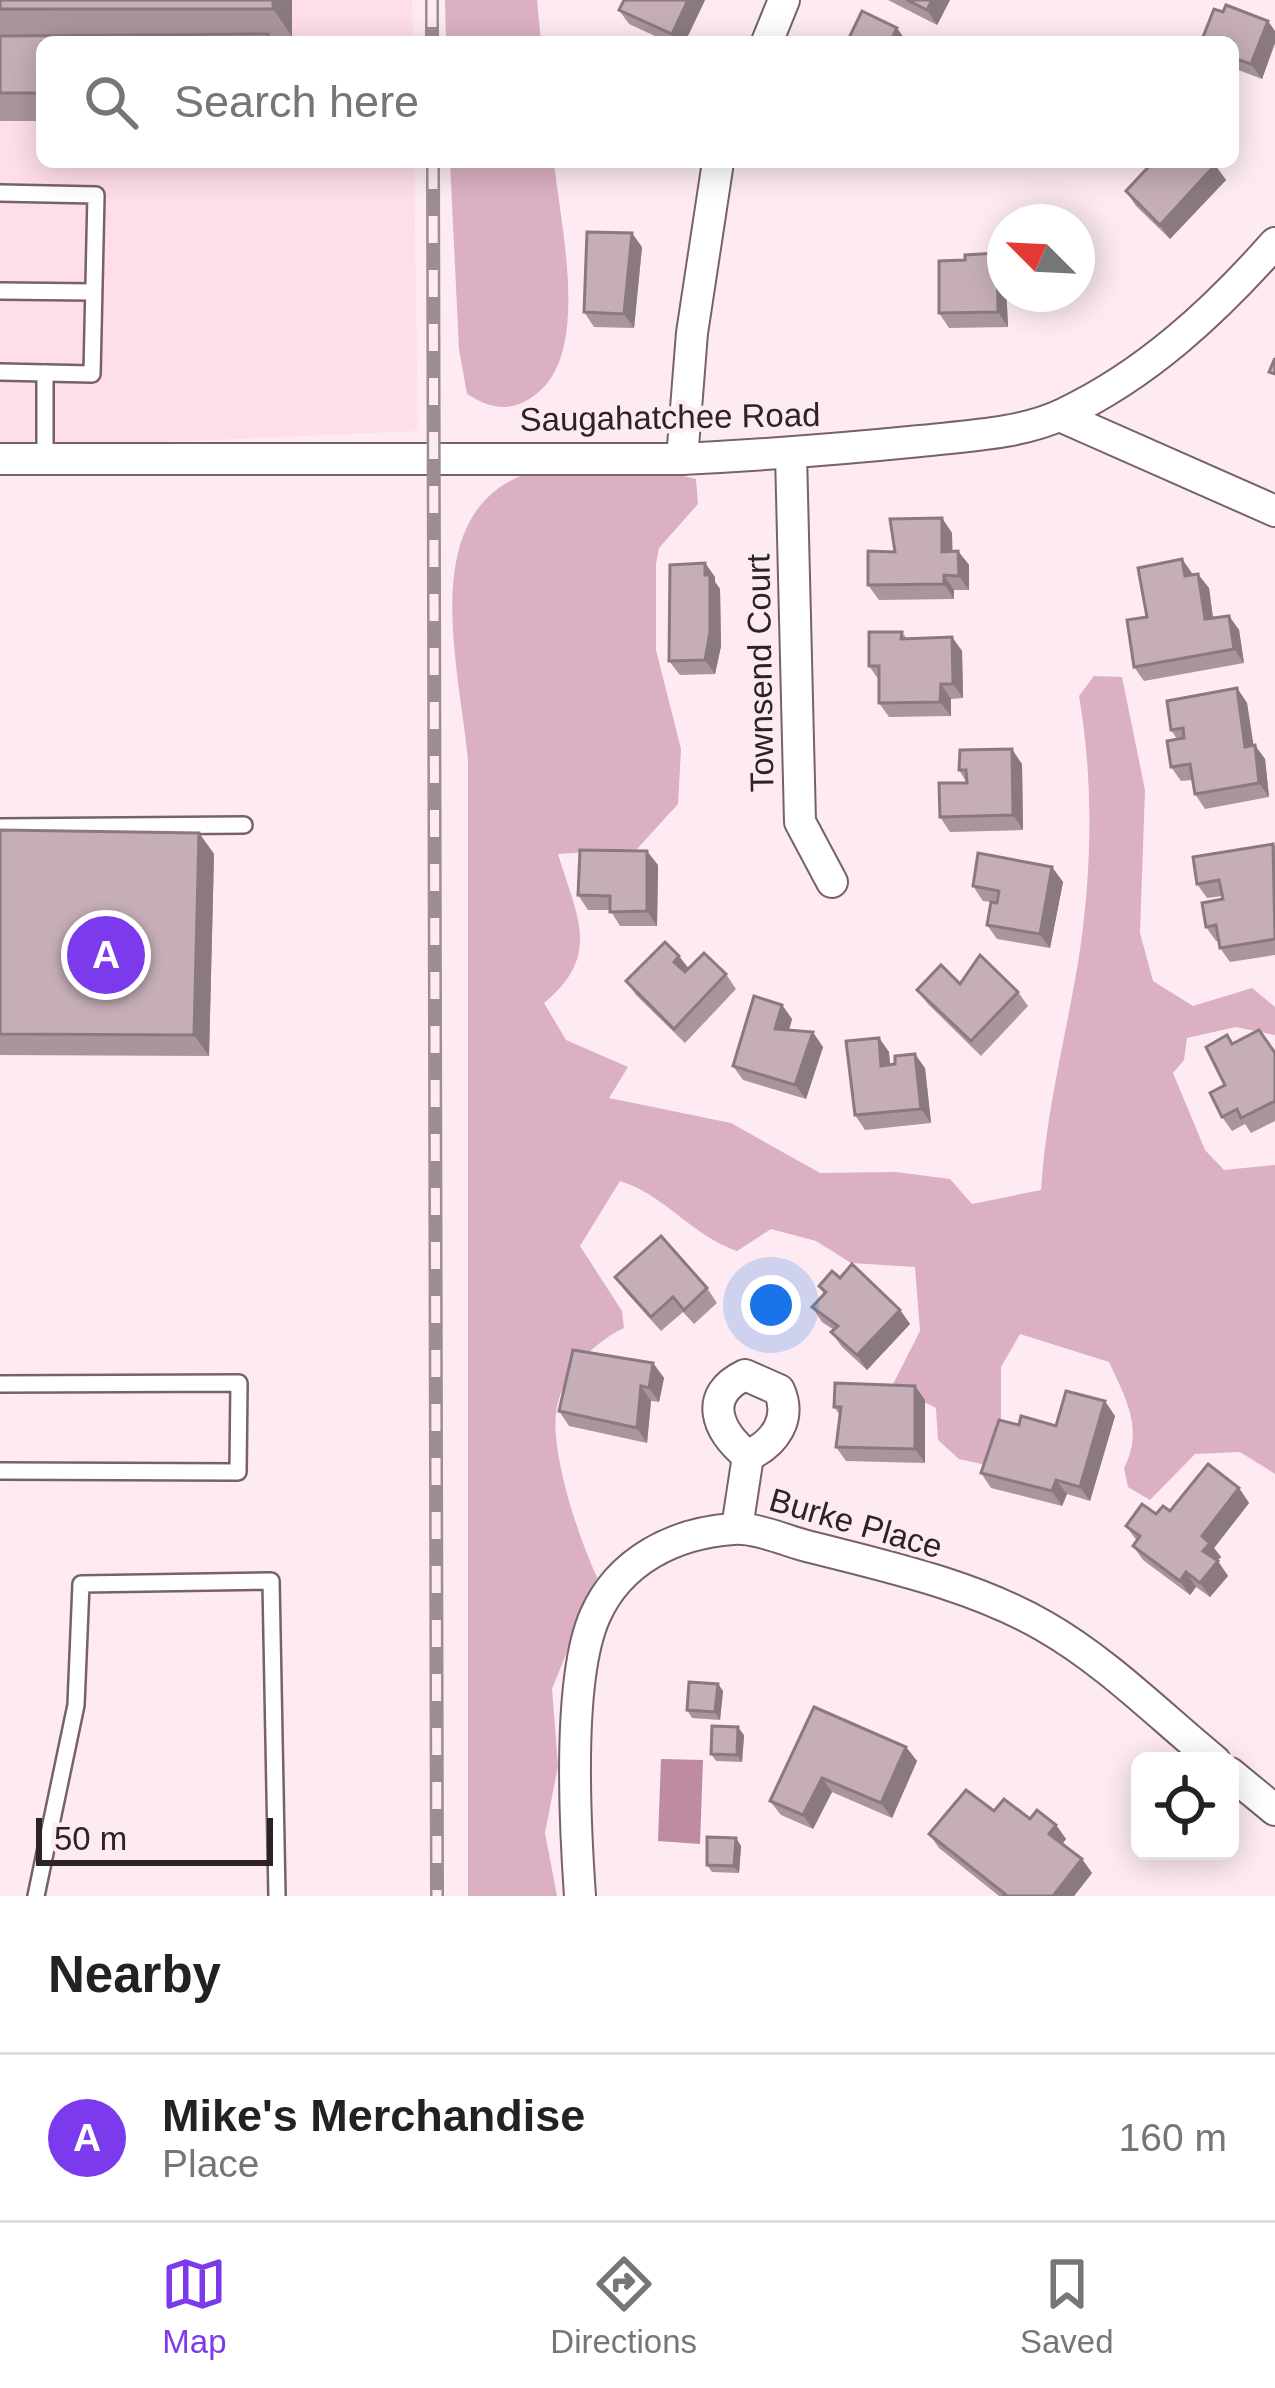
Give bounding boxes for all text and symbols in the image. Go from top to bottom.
search box [36,36,1239,168]
icon: search [78,69,144,135]
text: Search here [174,76,419,127]
north arrow [987,204,1095,312]
street label: Saugahatchee Road [519,396,821,438]
street label: Townsend Court [739,553,781,793]
pin: A [67,910,145,1000]
your location [741,1275,801,1335]
street label: Burke Place [765,1481,947,1565]
map controls [1131,1752,1239,1860]
button: locate [1131,1752,1239,1860]
scale bar [36,1812,273,1865]
text: 50 m [54,1820,127,1857]
text: Nearby [48,1946,221,2003]
text: Mike's Merchandise [162,2090,585,2141]
text: A [73,2116,101,2159]
text: 160 m [1119,2116,1227,2159]
text: Place [162,2142,260,2185]
tab: Map [161,2251,227,2361]
tab: Directions [550,2251,697,2361]
tab: Saved [1020,2251,1114,2361]

